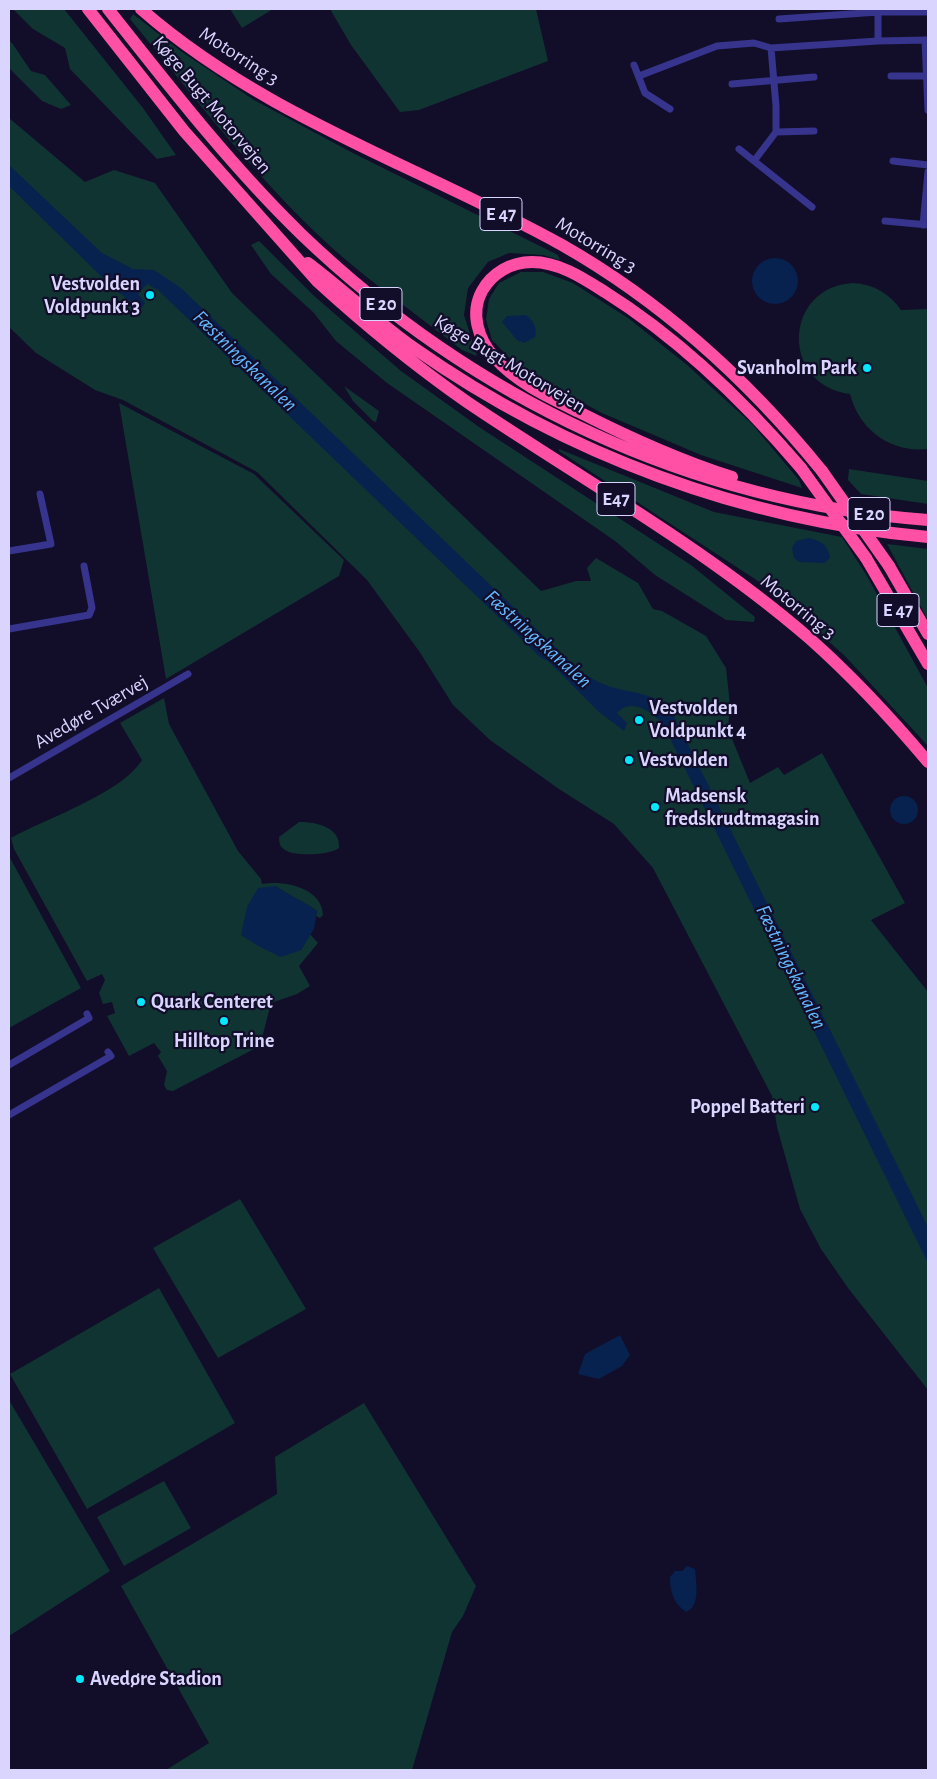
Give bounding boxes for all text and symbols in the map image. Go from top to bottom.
street label: Motorring 3 [195,21,283,91]
street label: Køge Bugt Motorvejen [147,31,277,179]
road number: E 47 [480,198,522,230]
street label: Motorring 3 [551,211,641,279]
place label: Vestvolden Voldpunkt 3 [44,272,140,319]
road number: E 20 [360,288,402,320]
marker: Vestvolden Voldpunkt 3 [144,289,156,301]
water label: Fæstningskanalen [188,305,302,417]
street label: Køge Bugt Motorvejen [430,309,590,419]
place label: Svanholm Park [737,356,857,380]
marker: Svanholm Park [861,362,873,374]
road number: E47 [597,482,635,516]
road number: E 20 [848,498,890,530]
street label: Motorring 3 [755,569,841,645]
water label: Fæstningskanalen [479,584,597,694]
road number: E 47 [877,594,919,626]
street label: Avedøre Tværvej [30,670,152,754]
place label: Vestvolden Voldpunkt 4 [649,696,746,743]
marker: Vestvolden Voldpunkt 4 [633,714,645,726]
place label: Vestvolden [639,748,728,772]
marker: Vestvolden [623,754,635,766]
place label: Madsensk fredskrudtmagasin [665,784,819,831]
marker: Madsensk fredskrudtmagasin [649,801,661,813]
water label: Fæstningskanalen [750,901,832,1033]
place label: Quark Centeret [151,990,273,1014]
marker: Quark Centeret [135,996,147,1008]
marker: Hilltop Trine [218,1015,230,1027]
place label: Hilltop Trine [174,1029,274,1053]
place label: Poppel Batteri [690,1095,805,1119]
marker: Poppel Batteri [809,1101,821,1113]
place label: Avedøre Stadion [90,1667,222,1691]
marker: Avedøre Stadion [74,1673,86,1685]

